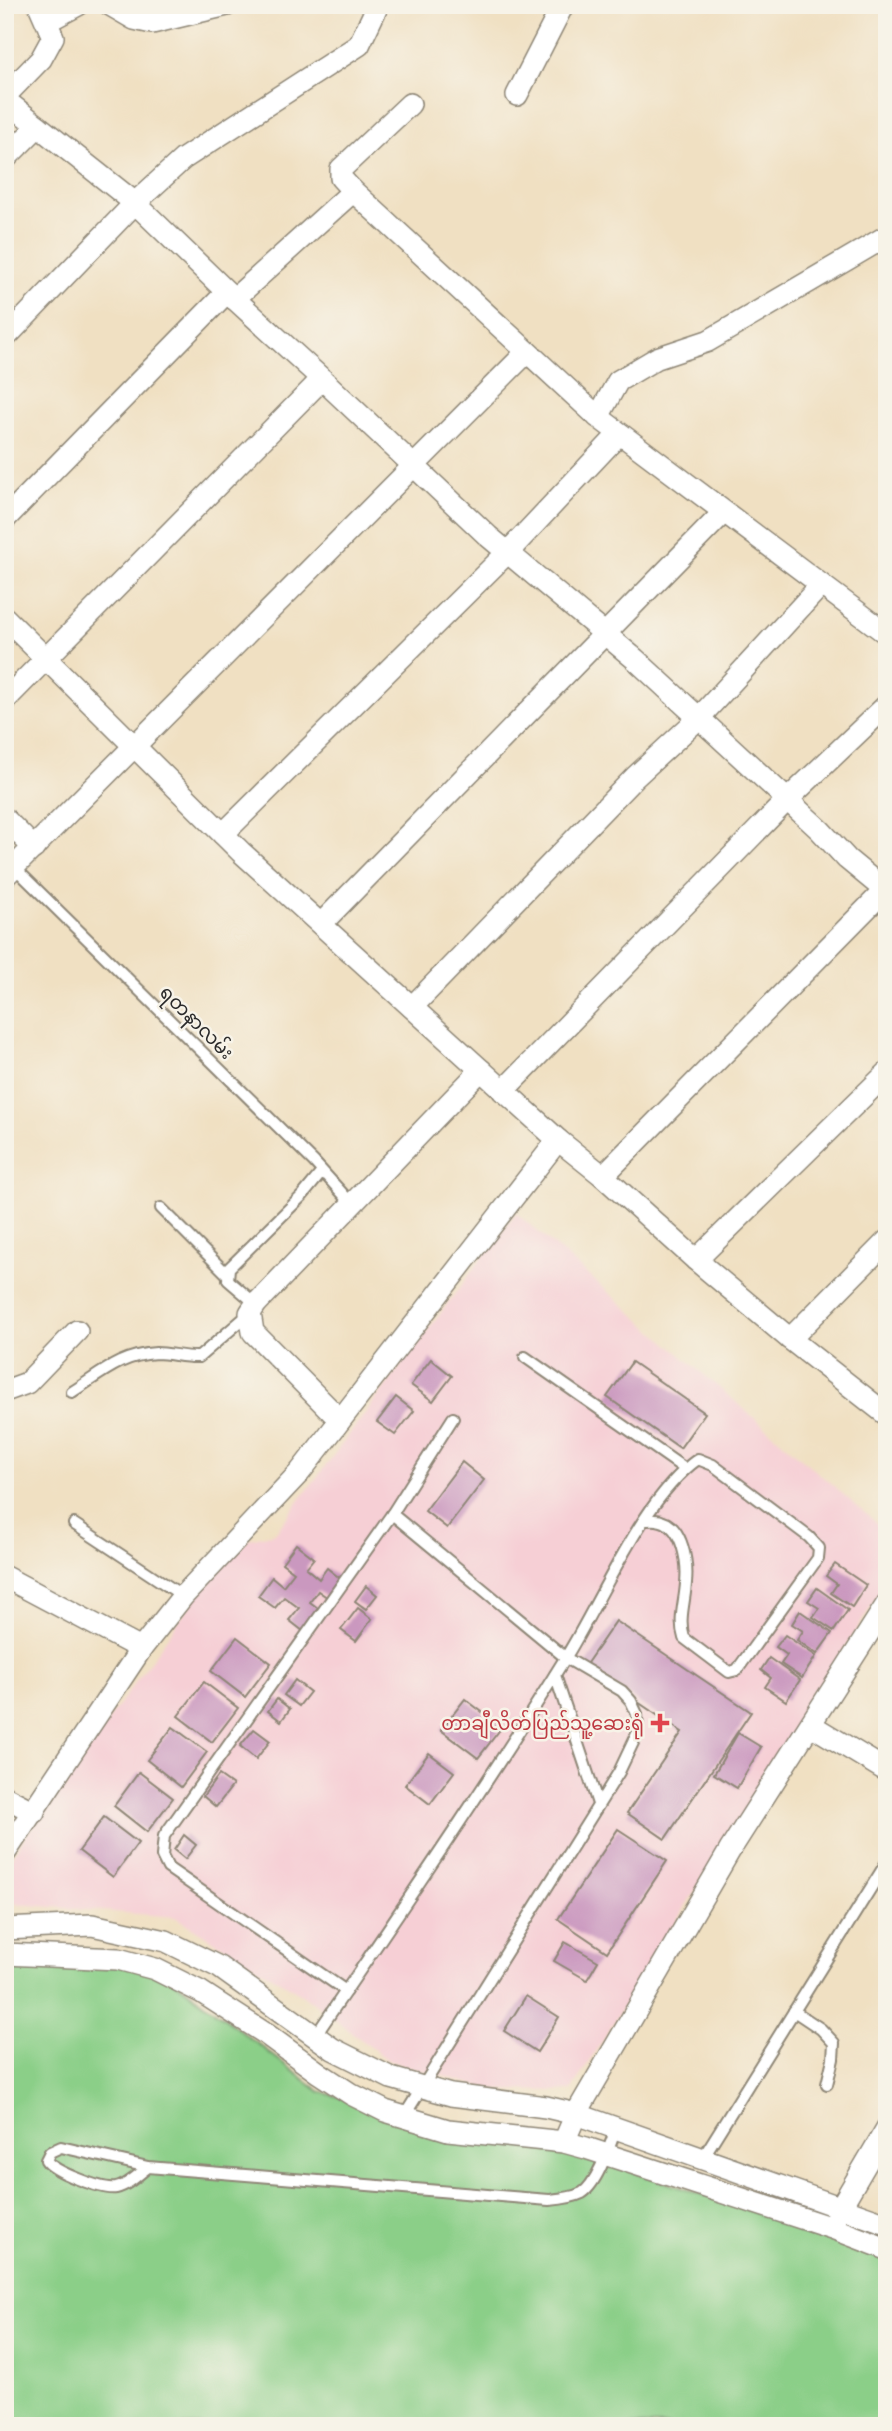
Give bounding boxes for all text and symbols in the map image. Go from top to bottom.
street label: ရတနာလမ်း [152,979,240,1067]
place label: တာချီလိတ်ပြည်သူ့ဆေးရုံ [441,1709,644,1740]
marker: တာချီလိတ်ပြည်သူ့ဆေးရုံ [650,1713,670,1733]

